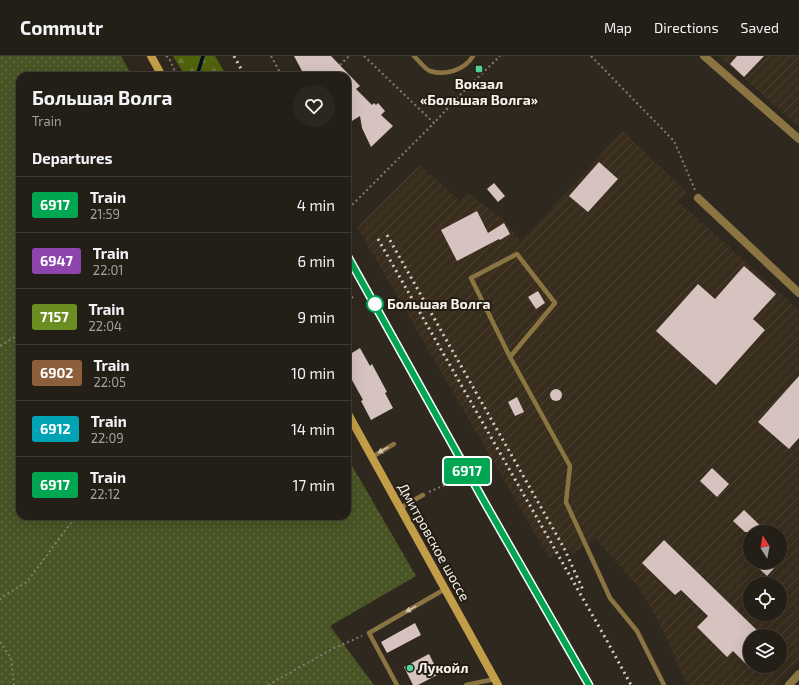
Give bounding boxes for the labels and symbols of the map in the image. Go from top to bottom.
marker: Вокзал «Большая Волга» [474,64,484,74]
place label: Вокзал «Большая Волга» [420,75,538,108]
marker: Большая Волга [366,295,384,313]
place label: Большая Волга [387,295,490,312]
one-way arrow [377,447,389,454]
line badge: 6917 [439,458,495,484]
street label: Дмитровское шоссе [395,480,474,604]
north arrow [743,525,787,569]
one-way arrow [405,606,417,613]
place label: Лукойл [418,659,468,676]
marker: Лукойл [405,663,415,673]

